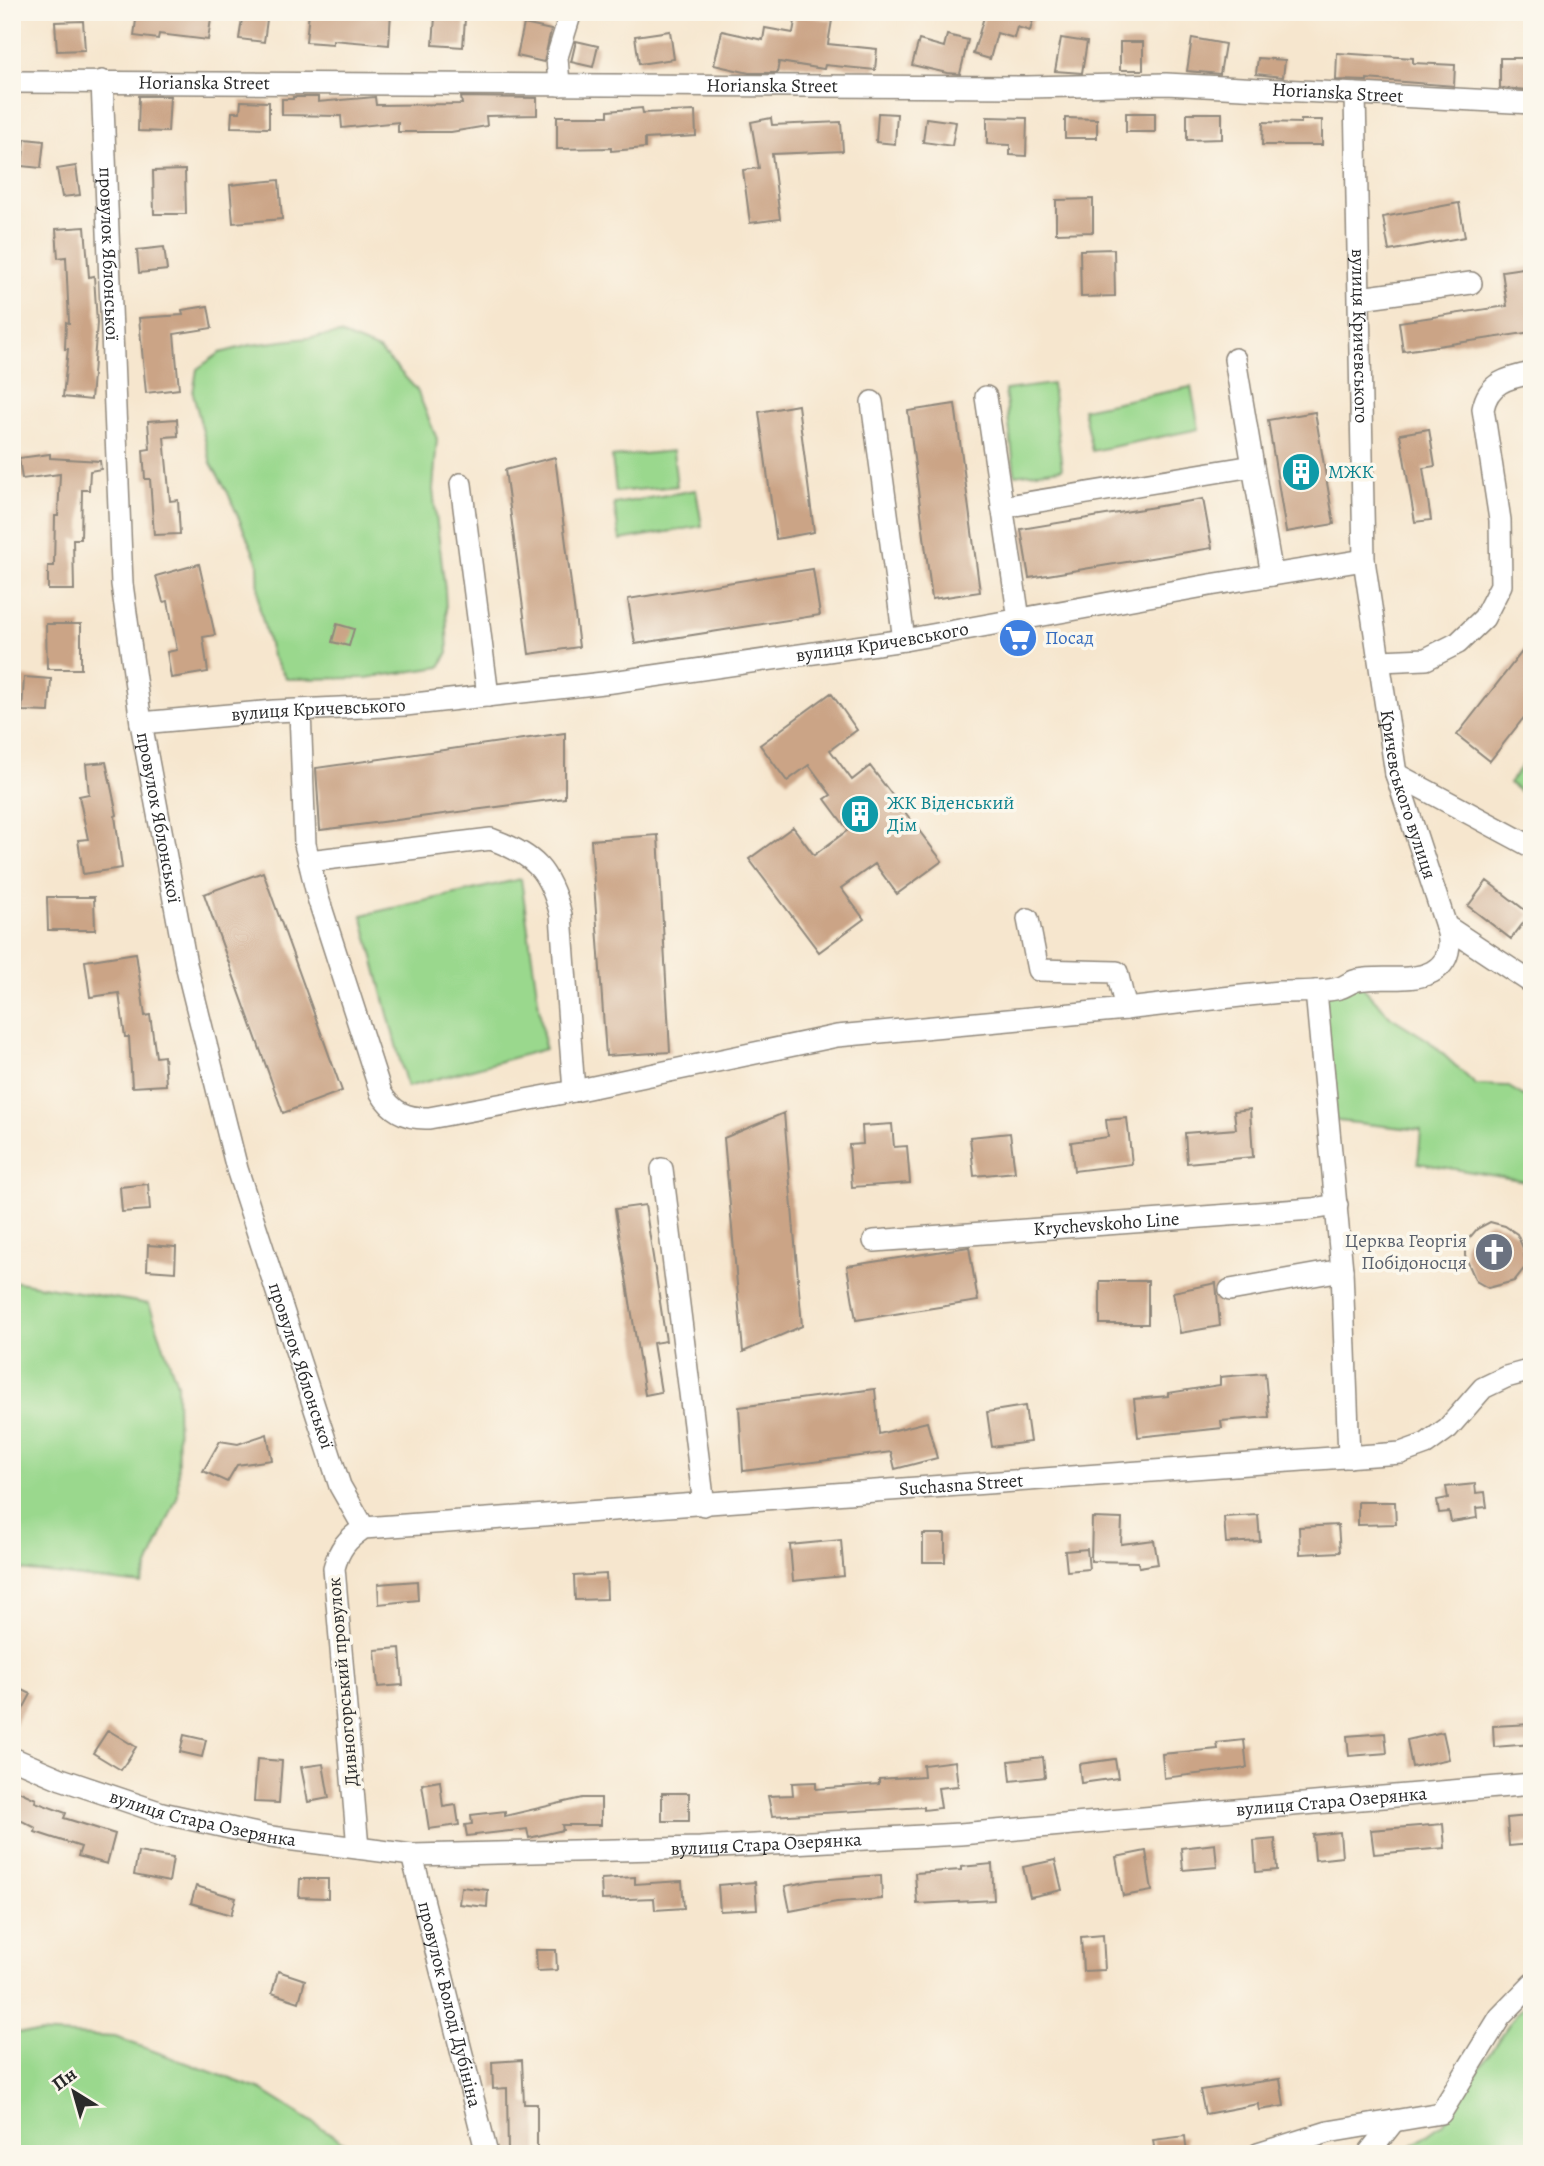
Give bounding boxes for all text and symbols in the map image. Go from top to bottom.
street label: Horianska Street [138,70,270,96]
street label: Horianska Street [706,72,838,99]
street label: Horianska Street [1271,77,1404,109]
street label: провулок Яблонської [92,167,125,342]
street label: вулиця Кричевського [1345,248,1374,424]
building icon: МЖК [1280,451,1322,493]
place label: МЖК [1328,459,1374,485]
street label: вулиця Кричевського [794,616,971,668]
supermarket icon: Посад [997,617,1039,659]
place label: Посад [1045,625,1094,651]
street label: вулиця Кричевського [230,692,406,728]
street label: Кричевського вулиця [1374,708,1443,882]
street label: провулок Яблонської [130,730,188,906]
place label: ЖК Віденський Дім [887,790,1014,838]
building icon: ЖК Віденський Дім [839,793,881,835]
street label: Krychevskoho Line [1032,1206,1180,1242]
place label: Церква Георгія Побідоносця [1345,1228,1467,1276]
church icon: Церква Георгія Побідоносця [1473,1231,1515,1273]
street label: провулок Яблонської [262,1279,340,1453]
street label: Suchasna Street [898,1467,1024,1502]
street label: Дивногорський провулок [321,1576,365,1788]
street label: вулиця Стара Озерянка [1235,1780,1428,1823]
street label: вулиця Стара Озерянка [106,1783,298,1853]
street label: вулиця Стара Озерянка [670,1826,863,1862]
street label: провулок Володі Дубініна [411,1899,488,2110]
north arrow [38,2058,108,2128]
text: Пн [47,2061,82,2097]

